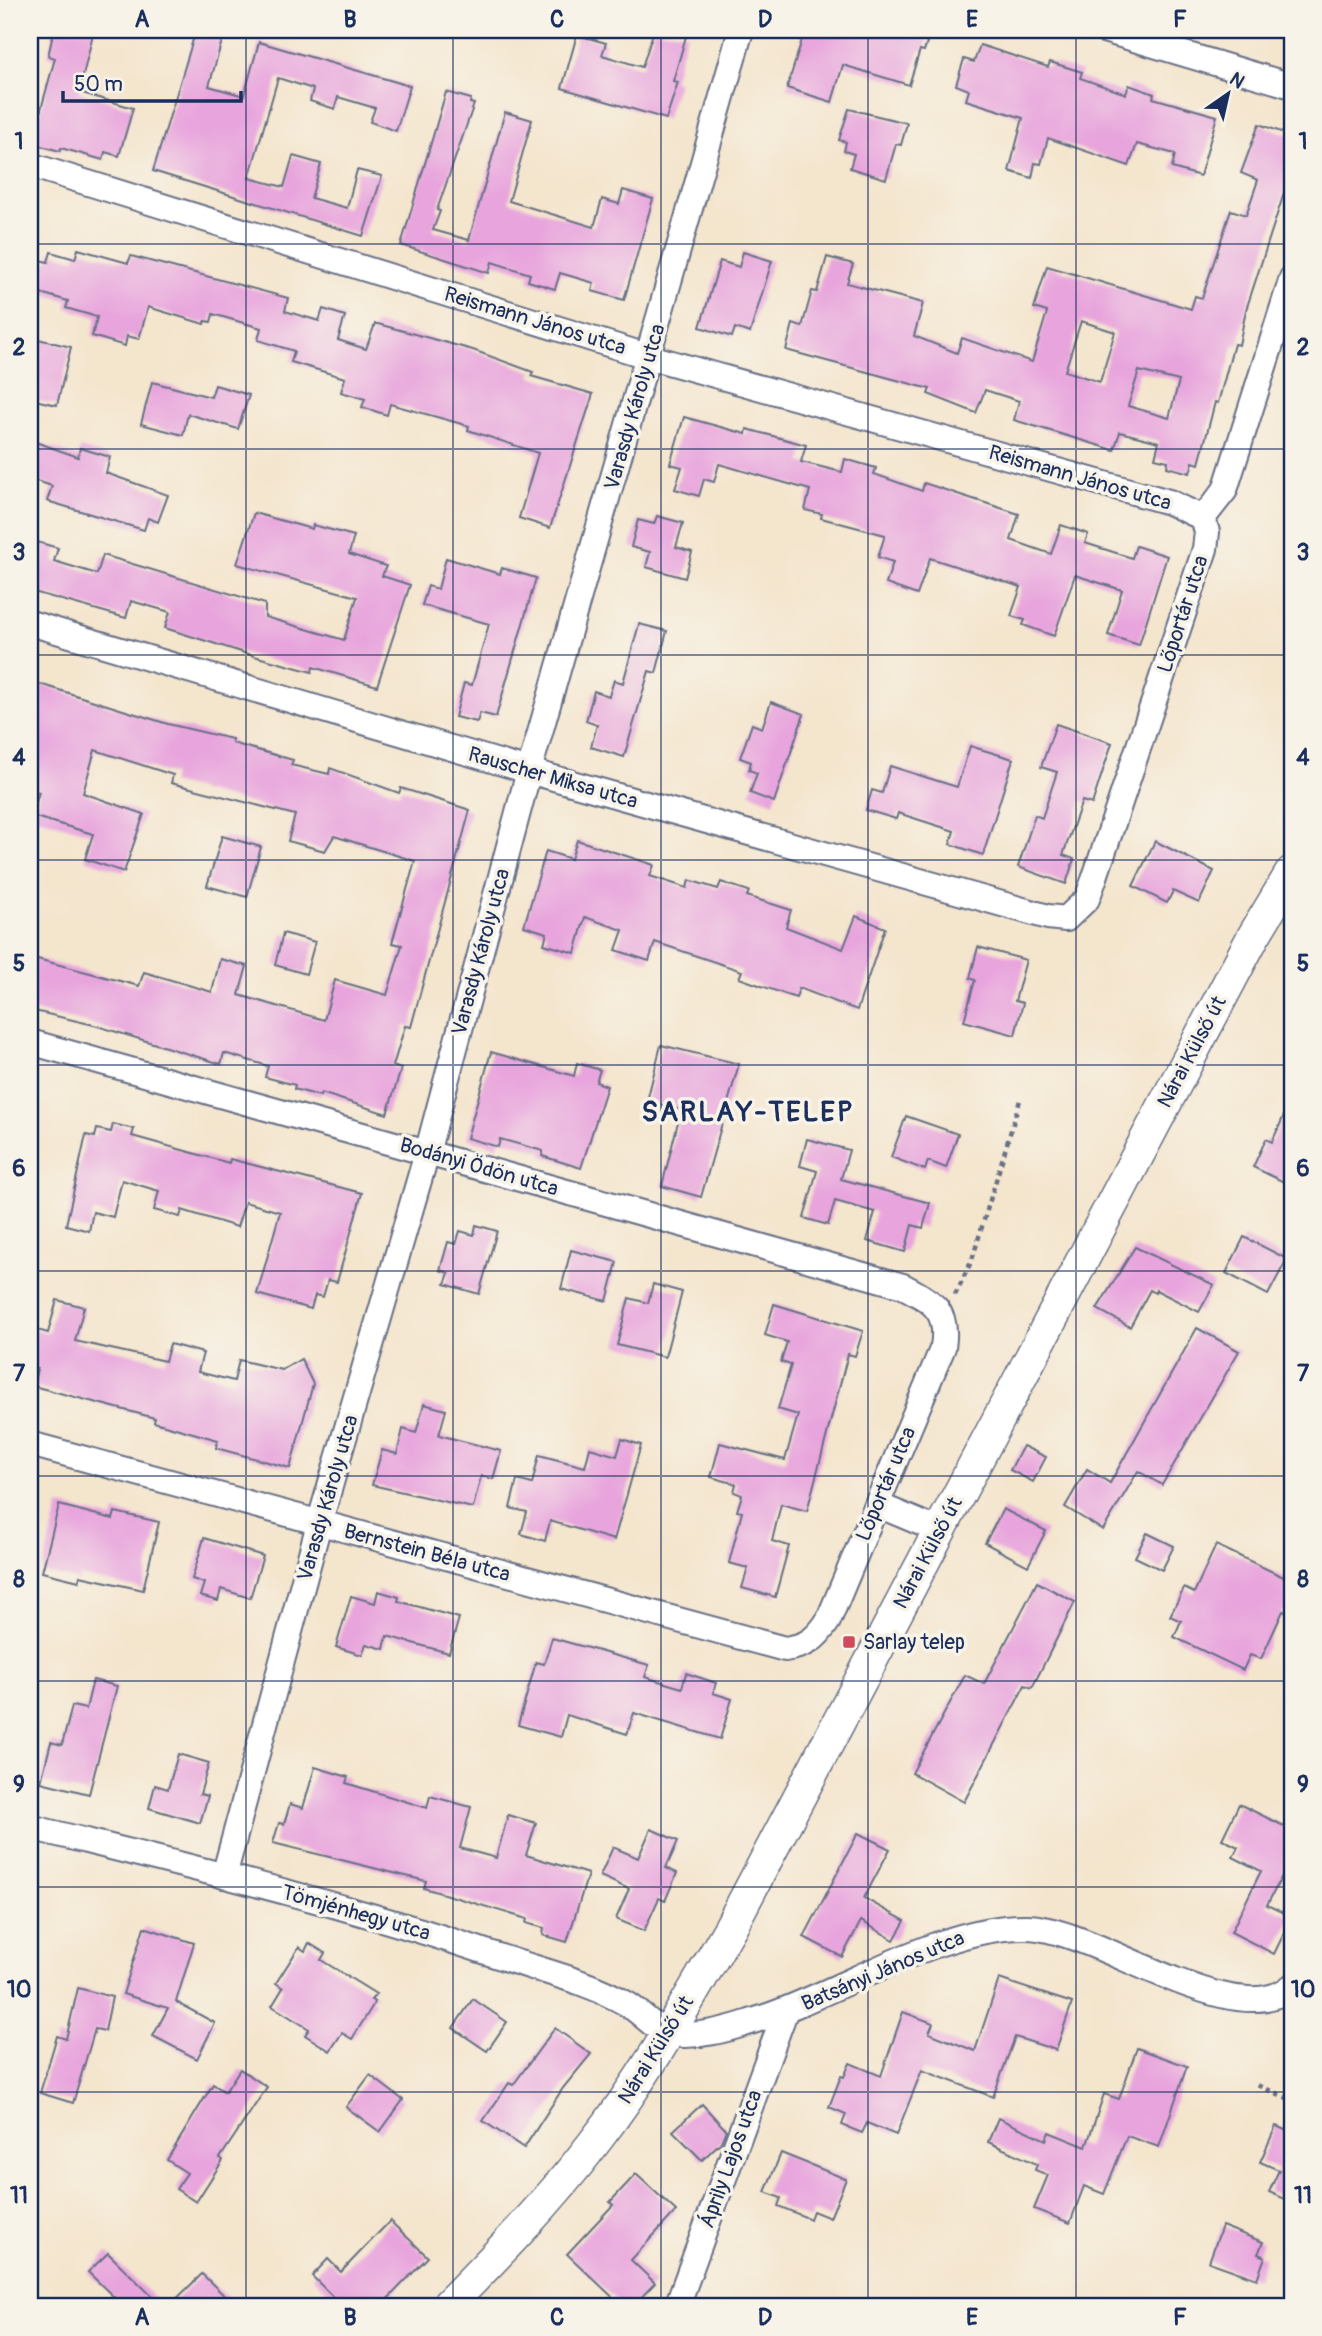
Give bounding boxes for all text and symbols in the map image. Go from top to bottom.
text: A [135,5,150,34]
text: B [343,5,357,34]
text: C [550,5,564,34]
text: D [758,5,772,34]
text: E [966,5,978,34]
text: F [1173,5,1187,34]
scale bar [63,60,242,104]
north arrow [1192,60,1262,130]
text: N [1225,67,1249,94]
text: 50 m [74,71,123,98]
text: 1 [15,127,24,156]
text: 1 [1299,127,1308,156]
street label: Reismann János utca [441,281,629,361]
street label: Varasdy Károly utca [598,321,672,493]
text: 2 [13,333,26,362]
text: 2 [1297,333,1310,362]
street label: Reismann János utca [986,439,1174,517]
text: 3 [13,538,25,567]
text: 3 [1297,538,1309,567]
street label: Lőportár utca [1151,552,1215,676]
street label: Rauscher Miksa utca [465,741,641,815]
text: 4 [12,743,26,772]
text: 4 [1296,743,1310,772]
street label: Varasdy Károly utca [446,866,516,1038]
text: 5 [13,949,25,978]
text: 5 [1297,949,1309,978]
street label: Nárai Külső út [1151,991,1233,1113]
district label: SARLAY-TELEP [642,1095,854,1130]
street label: Bodányi Ödön utca [397,1131,561,1203]
text: 6 [12,1154,26,1183]
text: 6 [1296,1154,1310,1183]
text: 7 [13,1359,26,1388]
text: 7 [1297,1359,1310,1388]
street label: Varasdy Károly utca [291,1412,365,1584]
street label: Lőportár utca [850,1423,922,1545]
street label: Nárai Külső út [887,1492,969,1614]
street label: Bernstein Béla utca [341,1518,513,1588]
text: 8 [13,1565,25,1594]
text: 8 [1297,1565,1309,1594]
place label: Sarlay telep [863,1629,965,1656]
marker: Sarlay telep [841,1634,857,1650]
text: 9 [13,1770,25,1799]
text: 9 [1297,1770,1309,1799]
street label: Tömjénhegy utca [279,1879,433,1947]
street label: Batsányi János utca [798,1925,968,2017]
text: 10 [7,1975,31,2004]
text: 10 [1291,1975,1315,2004]
street label: Nárai Külső út [612,1990,700,2109]
street label: Áprily Lajos utca [694,2086,768,2232]
text: 11 [10,2181,28,2210]
text: 11 [1294,2181,1312,2210]
text: A [135,2303,150,2332]
text: B [343,2303,357,2332]
text: C [550,2303,564,2332]
text: D [758,2303,772,2332]
text: E [966,2303,978,2332]
text: F [1173,2303,1187,2332]

